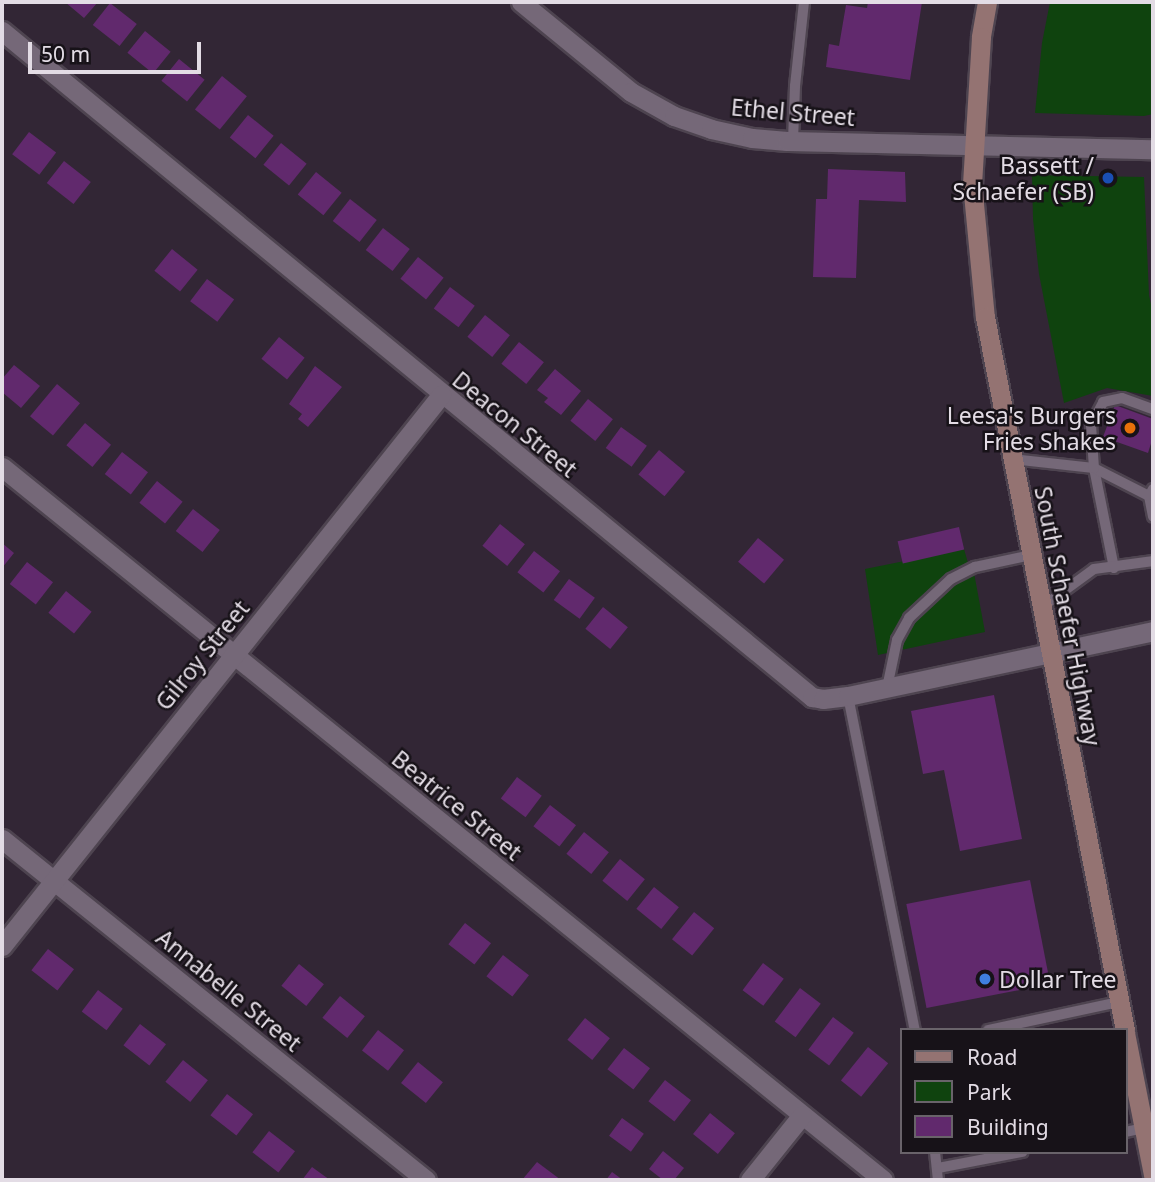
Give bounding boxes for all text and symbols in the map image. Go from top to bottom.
scale bar [32,28,205,72]
text: 50 m [41,40,90,68]
street label: Ethel Street [730,93,856,131]
place label: Bassett / Schaefer (SB) [953,151,1094,205]
marker: Bassett / Schaefer (SB) [1100,170,1116,186]
street label: Deacon Street [447,365,583,483]
place label: Leesa's Burgers Fries Shakes [947,401,1116,455]
marker: Leesa's Burgers Fries Shakes [1122,420,1138,436]
street label: South Schaefer Highway [1029,484,1107,748]
street label: Gilroy Street [149,595,255,715]
street label: Beatrice Street [387,744,527,866]
street label: Annabelle Street [151,923,307,1057]
place label: Dollar Tree [999,965,1117,993]
marker: Dollar Tree [977,971,993,987]
legend [900,1028,1127,1154]
text: Road [967,1043,1017,1071]
text: Park [967,1078,1011,1106]
text: Building [967,1113,1049,1141]

